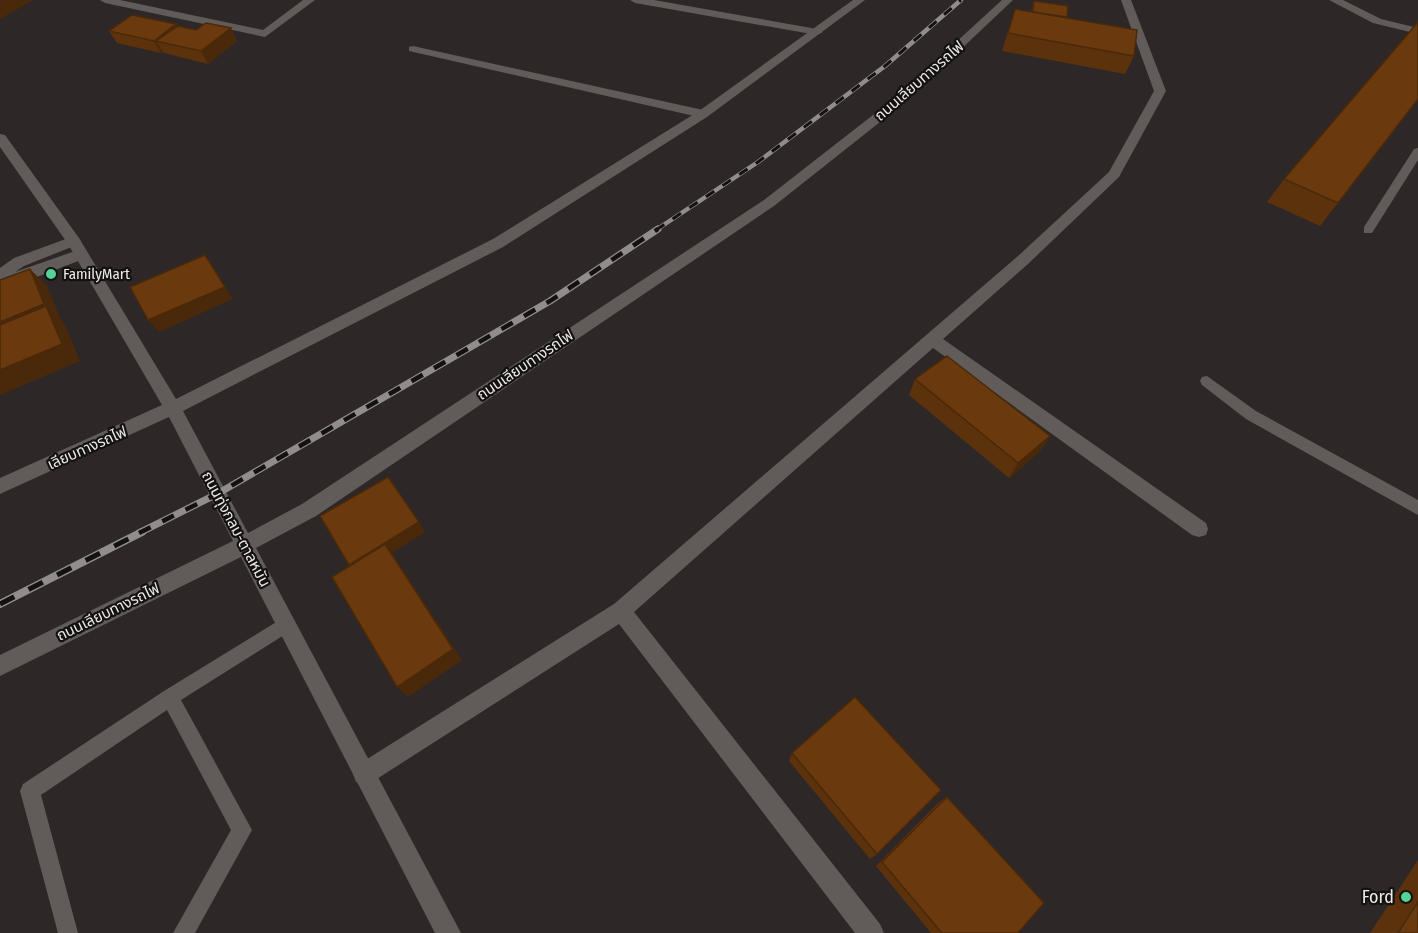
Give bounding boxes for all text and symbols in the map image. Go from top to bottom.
street label: ถนนเลียบทางรถไฟ [871,37,967,125]
place label: FamilyMart [63,265,130,283]
marker: FamilyMart [44,267,58,281]
street label: ถนนเลียบทางรถไฟ [473,326,577,404]
street label: เลียบทางรถไฟ [45,423,129,473]
street label: ถนนทุ่งกลม-ตาลหมัน [198,468,274,590]
street label: ถนนเลียบทางรถไฟ [54,579,162,645]
place label: Ford [1362,886,1394,908]
marker: Ford [1399,890,1413,904]

